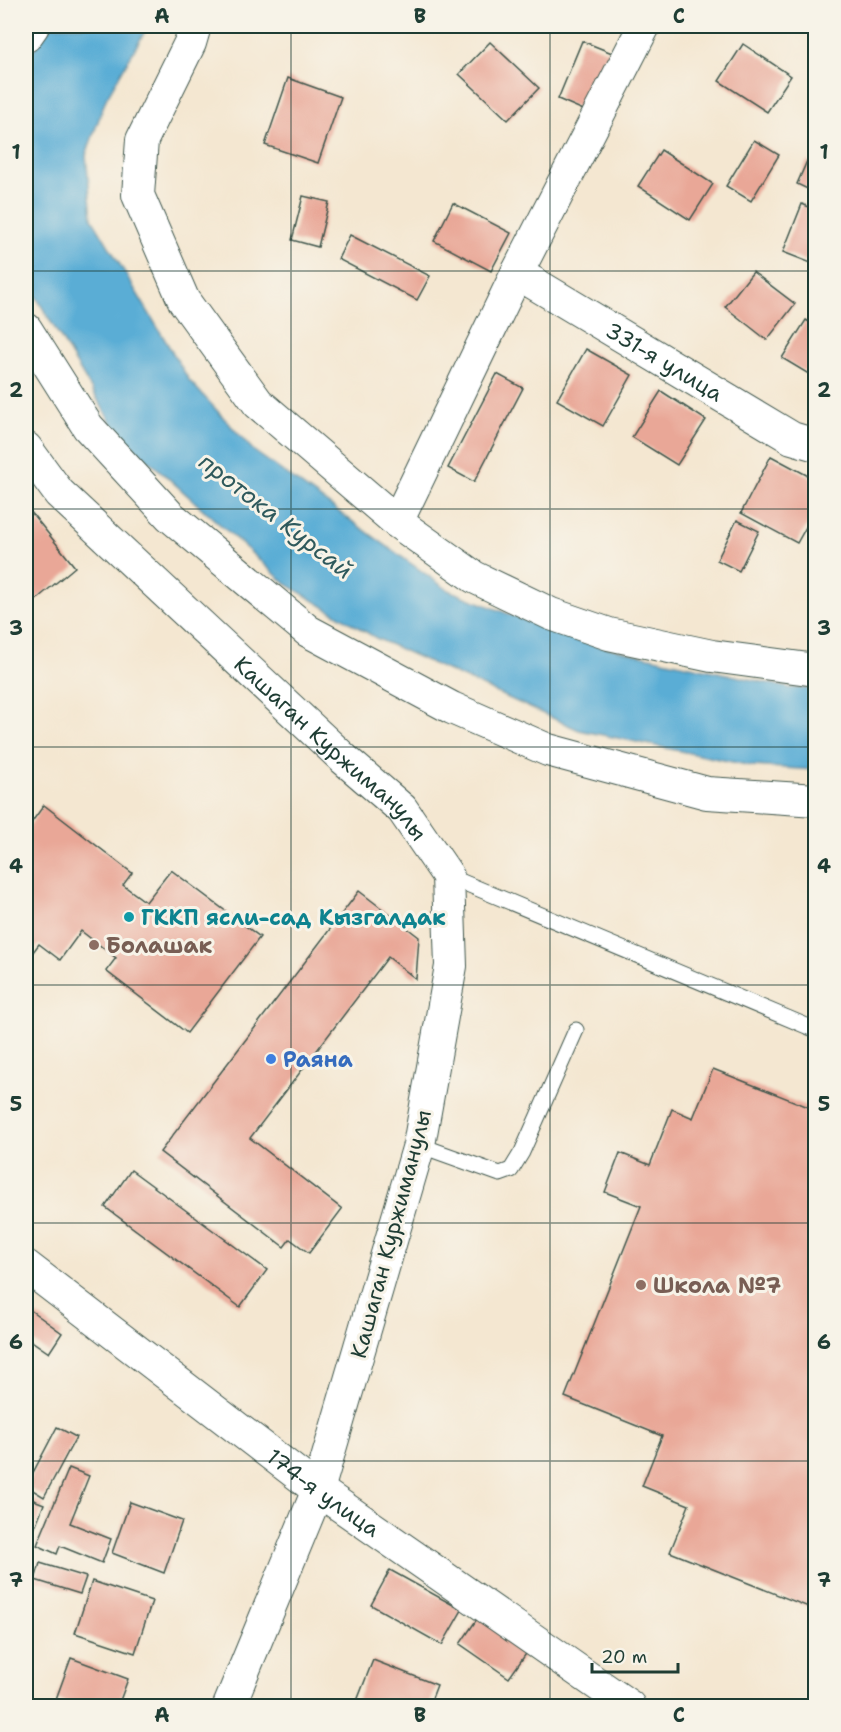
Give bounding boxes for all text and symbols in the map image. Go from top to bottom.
text: A [154,3,170,29]
text: B [414,3,426,29]
text: C [673,3,685,29]
text: 1 [11,139,21,165]
text: 1 [819,139,829,165]
street label: 331-я улица [600,315,729,408]
text: 2 [9,377,23,403]
text: 2 [817,377,831,403]
water label: протока Курсай [192,446,360,586]
text: 3 [9,615,23,641]
text: 3 [817,615,831,641]
street label: Кашаган Куржиманулы [228,649,434,846]
text: 4 [9,853,23,879]
text: 4 [817,853,831,879]
place label: ГККП ясли-сад Кызгалдак [141,903,446,932]
marker: ГККП ясли-сад Кызгалдак [122,910,136,924]
place label: Болашак [106,931,212,960]
marker: Болашак [87,938,101,952]
place label: Раяна [283,1045,353,1074]
marker: Раяна [264,1052,278,1066]
text: 5 [10,1091,22,1117]
text: 5 [818,1091,830,1117]
street label: Кашаган Куржиманулы [344,1106,438,1362]
place label: Школа №7 [653,1271,781,1300]
marker: Школа №7 [634,1278,648,1292]
text: 6 [9,1329,23,1355]
text: 6 [817,1329,831,1355]
street label: 174-я улица [261,1442,386,1543]
text: 7 [9,1567,23,1593]
text: 7 [817,1567,831,1593]
scale bar [592,1636,678,1674]
text: 20 m [601,1645,647,1669]
text: A [154,1702,170,1728]
text: B [414,1702,426,1728]
text: C [673,1702,685,1728]

